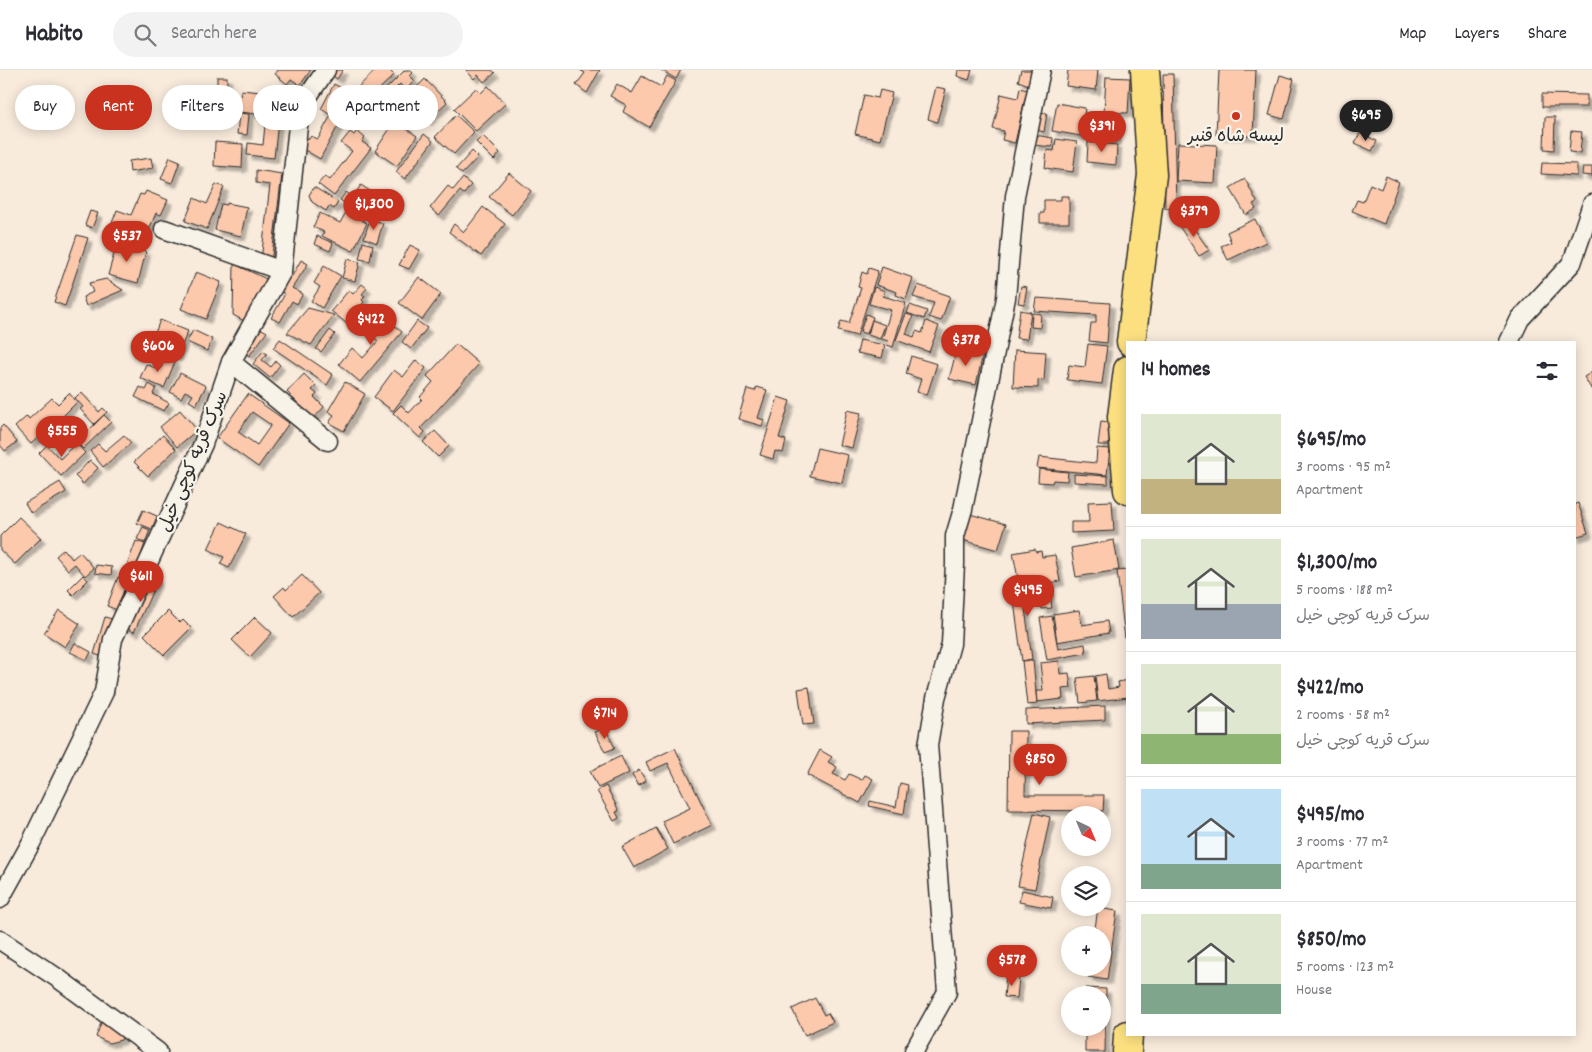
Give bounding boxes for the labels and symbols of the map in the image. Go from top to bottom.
pin: $695 [1336,100,1396,142]
marker: لیسه شاه قنبر [1230,110,1242,122]
pin: $391 [1072,111,1132,153]
place label: لیسه شاه قنبر [1186,125,1284,150]
pin: $1,300 [333,189,415,231]
pin: $379 [1164,196,1224,238]
pin: $537 [97,220,157,263]
pin: $422 [341,304,401,346]
pin: $378 [936,324,996,367]
pin: $606 [128,330,188,373]
street label: سرک قریه کوچی خیل [153,388,235,536]
pin: $555 [32,416,92,458]
pin: $611 [111,560,171,603]
pin: $495 [998,574,1058,617]
pin: $714 [575,698,635,740]
pin: $850 [1010,744,1070,786]
north arrow [1061,806,1111,856]
pin: $578 [982,944,1042,987]

